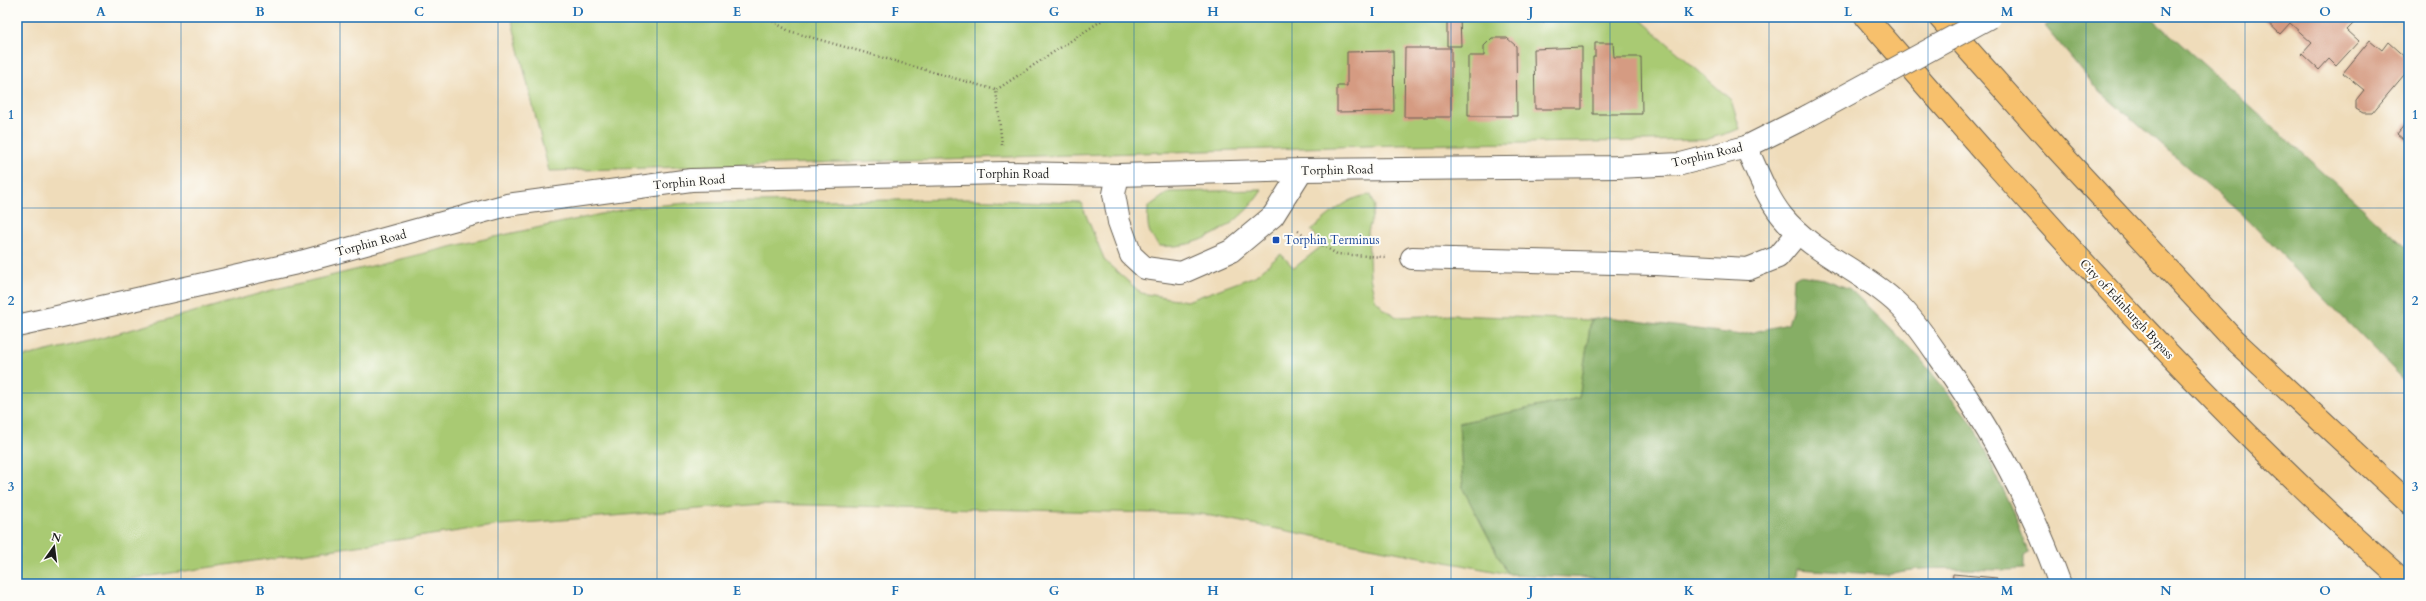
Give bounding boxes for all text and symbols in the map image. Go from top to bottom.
text: A [96,3,106,21]
text: B [255,3,265,21]
text: C [414,3,424,21]
text: D [572,3,584,21]
text: E [733,3,741,21]
text: F [891,3,899,21]
text: G [1049,3,1060,21]
text: H [1207,3,1219,21]
text: I [1369,3,1375,21]
text: J [1527,3,1534,21]
text: K [1684,3,1695,21]
text: L [1844,3,1853,21]
text: M [2001,3,2014,21]
text: N [2160,3,2172,21]
text: O [2319,3,2331,21]
text: 1 [8,106,14,124]
text: 1 [2412,106,2418,124]
street label: Torphin Road [1670,139,1745,171]
street label: Torphin Road [1301,161,1374,179]
street label: Torphin Road [977,166,1050,182]
street label: Torphin Road [652,171,726,193]
street label: Torphin Road [334,226,409,260]
place label: Torphin Terminus [1284,232,1380,248]
marker: Torphin Terminus [1271,235,1281,245]
street label: City of Edinburgh Bypass [2076,256,2178,362]
text: 2 [8,292,15,310]
text: 2 [2412,292,2419,310]
text: 3 [8,478,15,496]
text: 3 [2412,478,2419,496]
north arrow [34,527,74,567]
text: N [50,529,63,546]
text: A [96,582,106,600]
text: B [255,582,265,600]
text: C [414,582,424,600]
text: D [572,582,584,600]
text: E [733,582,741,600]
text: F [891,582,899,600]
text: G [1049,582,1060,600]
text: H [1207,582,1219,600]
text: I [1369,582,1375,600]
text: J [1527,582,1534,600]
text: K [1684,582,1695,600]
text: L [1844,582,1853,600]
text: M [2001,582,2014,600]
text: N [2160,582,2172,600]
text: O [2319,582,2331,600]

